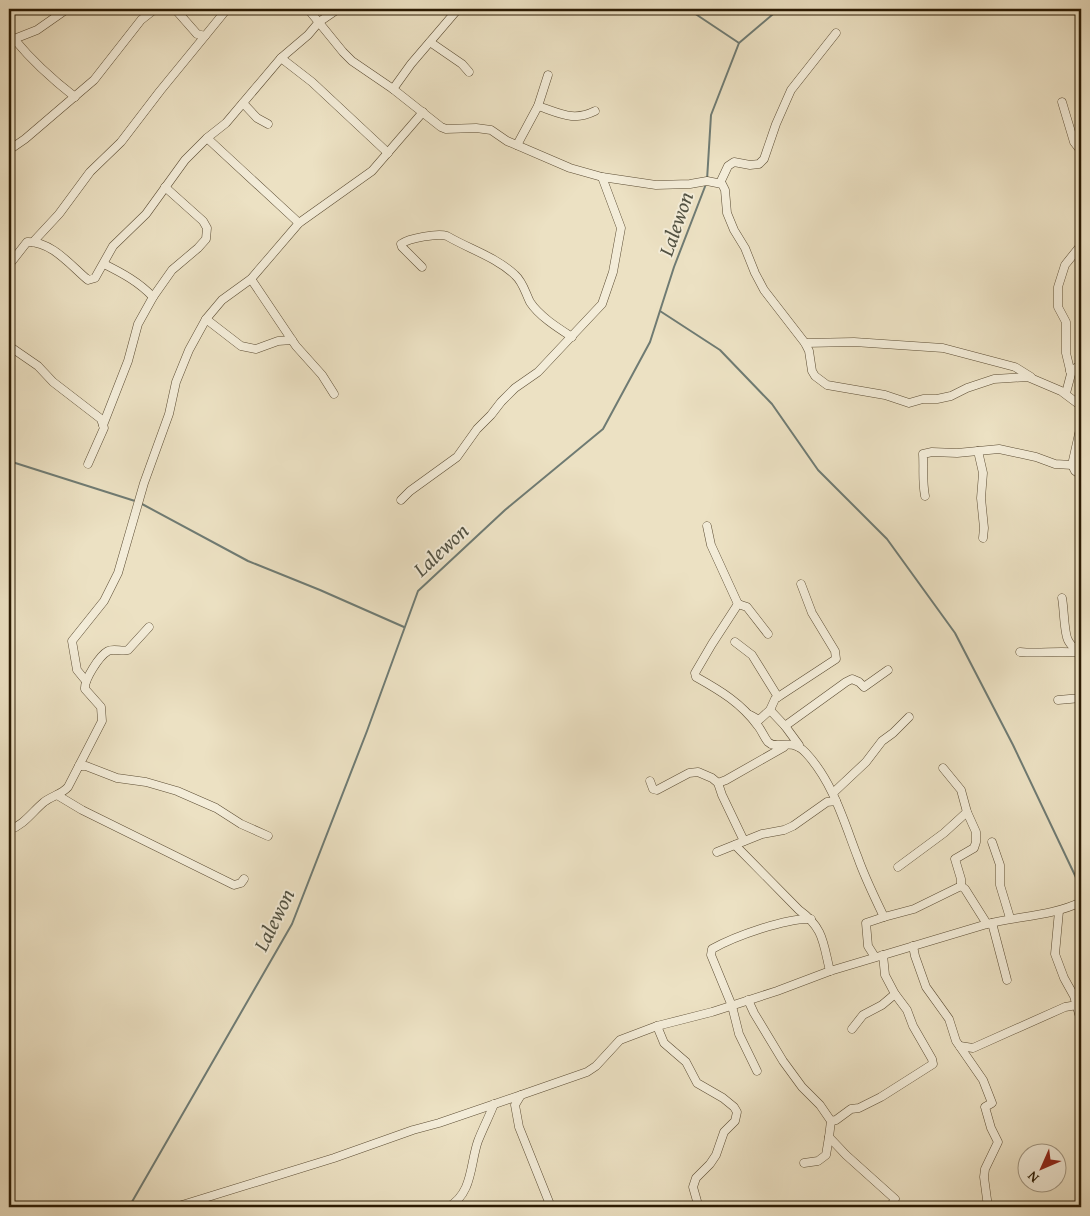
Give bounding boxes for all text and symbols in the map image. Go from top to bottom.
water label: Lalewon [650,187,701,261]
water label: Lalewon [405,515,476,584]
water label: Lalewon [245,883,302,957]
north arrow [1018,1144,1068,1194]
text: N [1022,1166,1043,1188]

